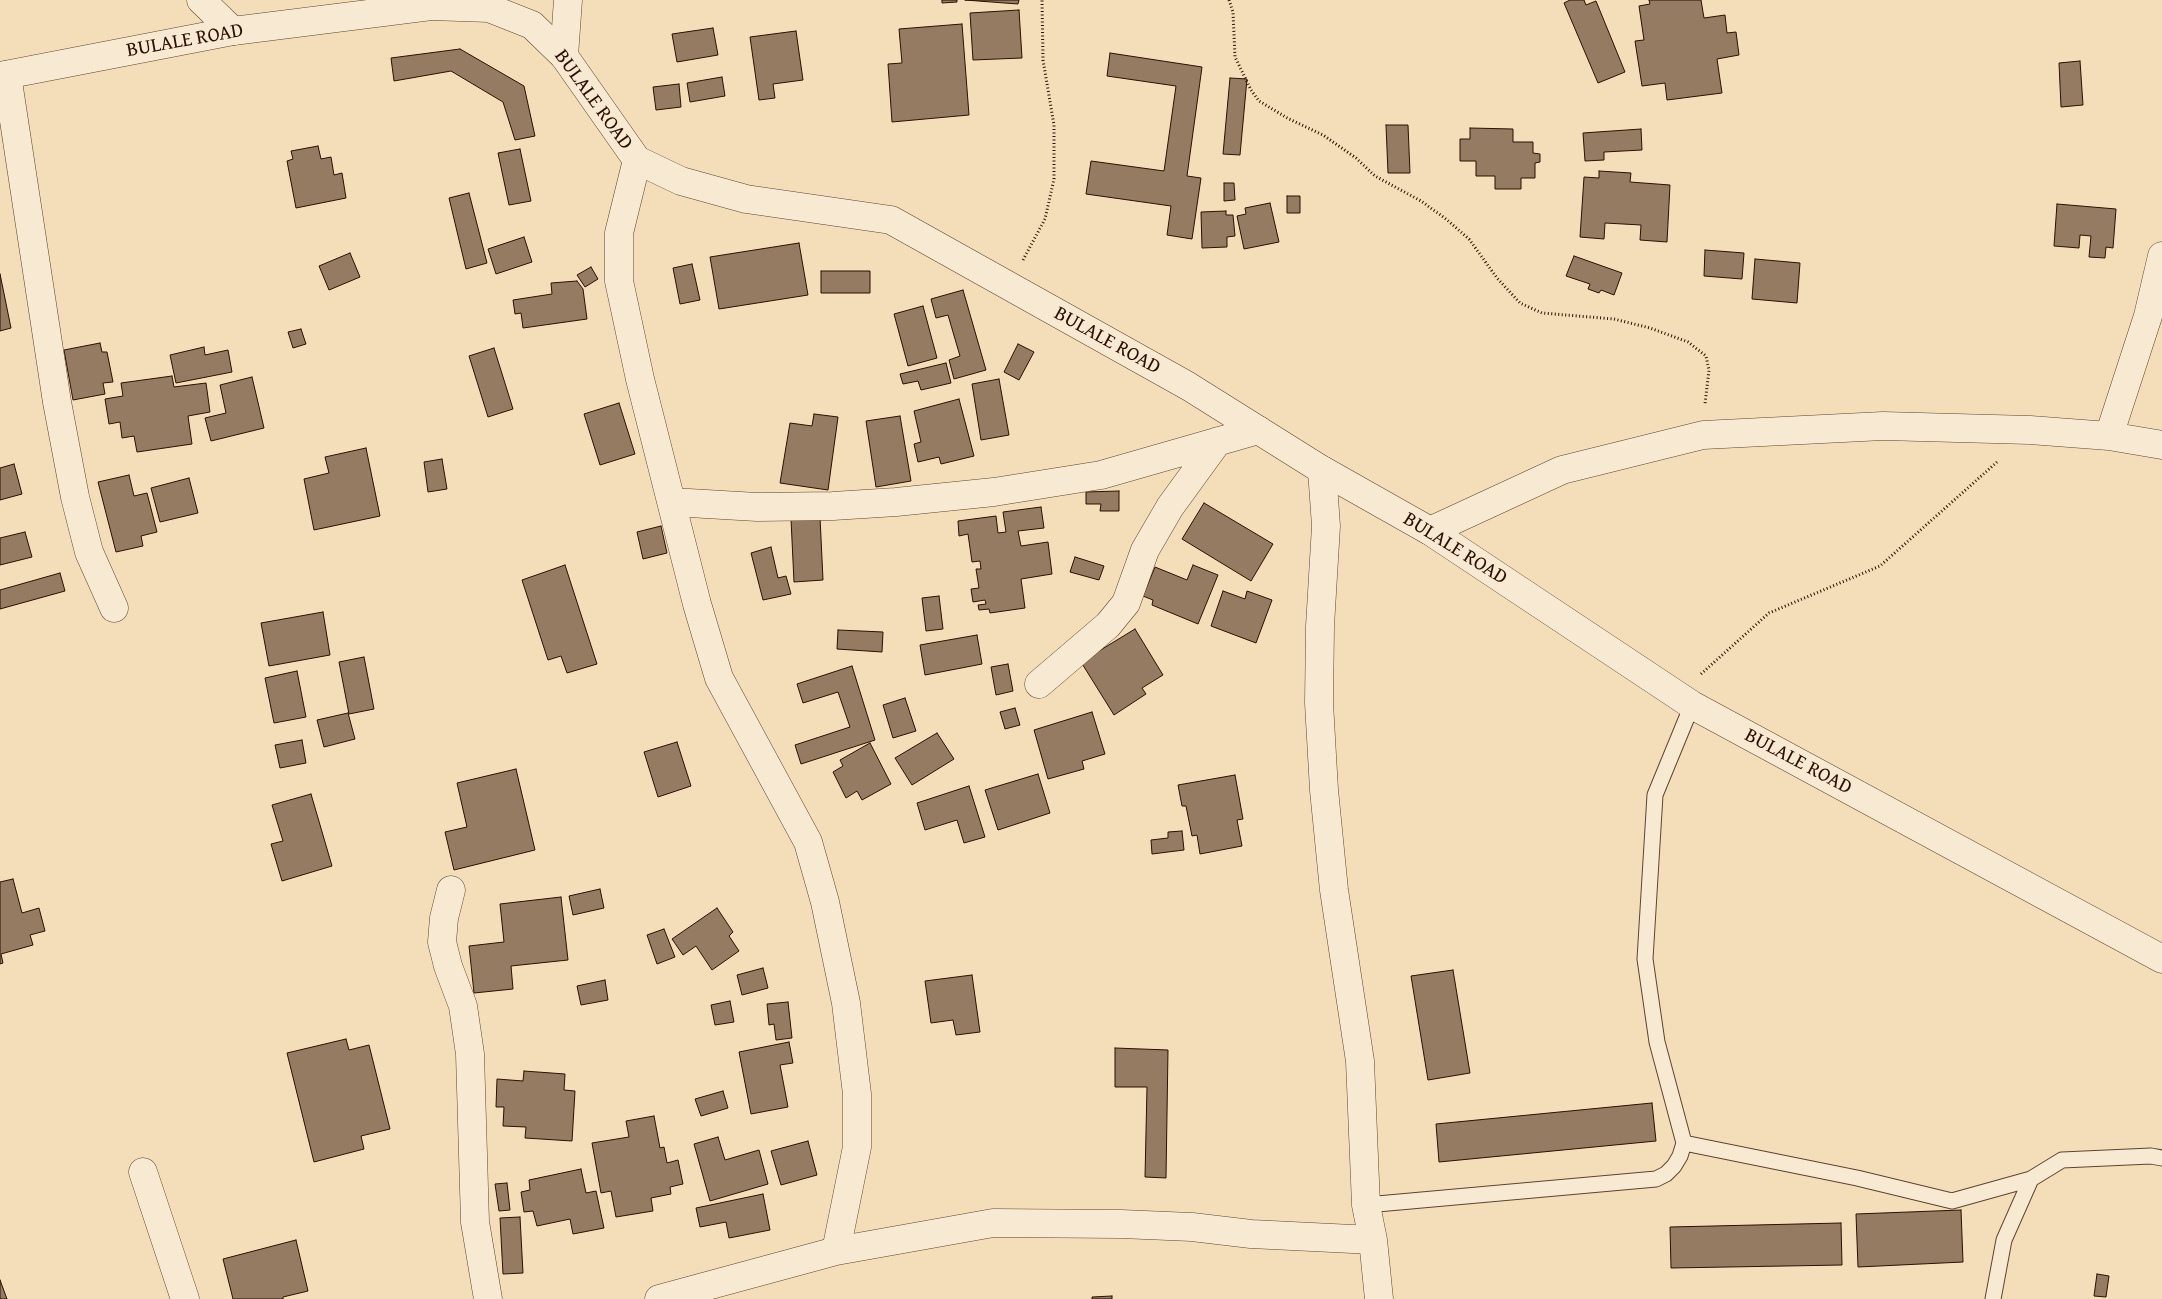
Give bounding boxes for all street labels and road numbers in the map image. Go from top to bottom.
street label: BULALE ROAD [125,19,245,63]
street label: BULALE ROAD [549,45,637,155]
street label: BULALE ROAD [1050,302,1164,380]
street label: BULALE ROAD [1399,508,1511,590]
street label: BULALE ROAD [1740,724,1856,800]

